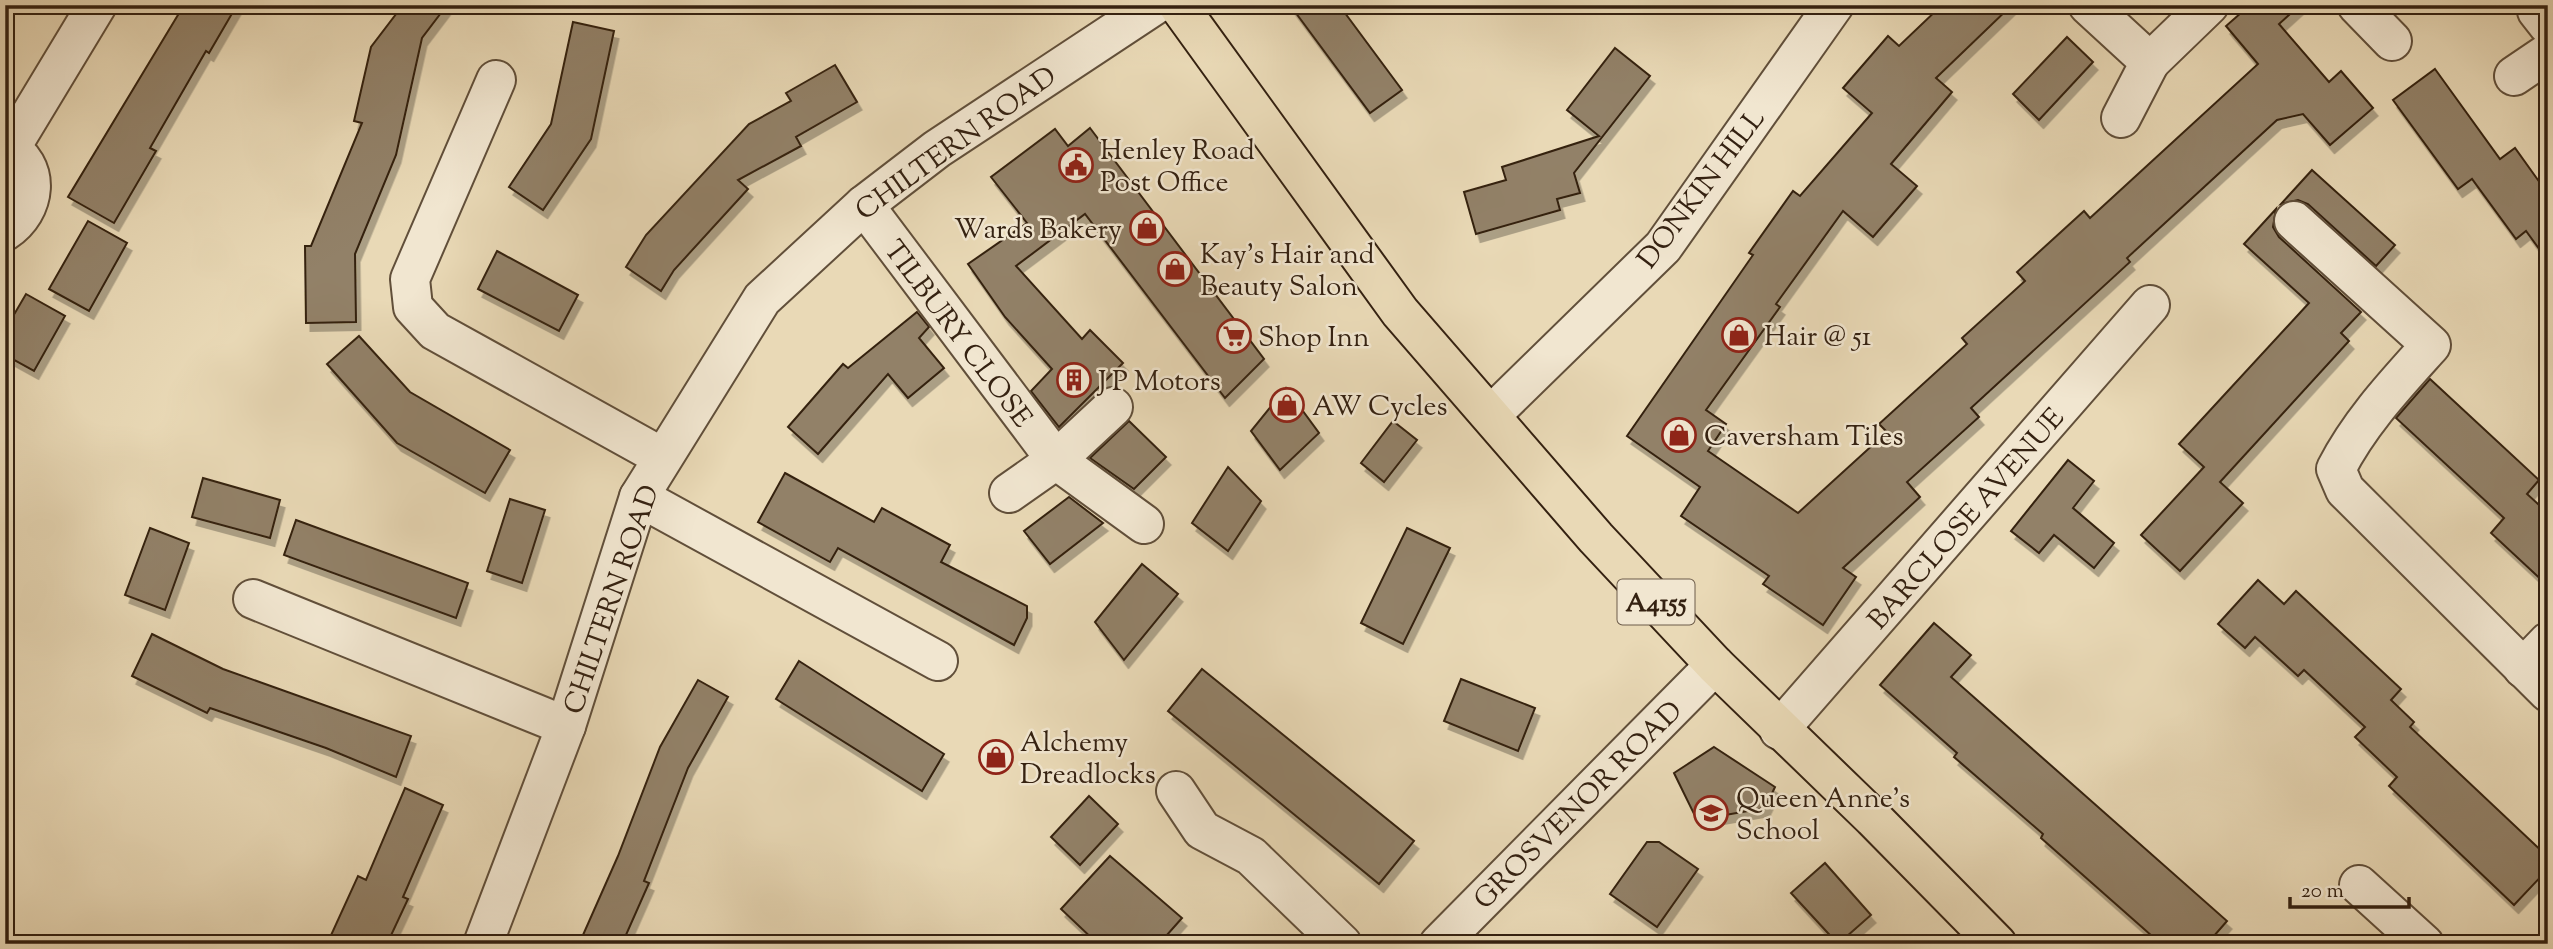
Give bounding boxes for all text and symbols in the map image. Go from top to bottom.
street label: CHILTERN ROAD [848,58,1066,231]
street label: DONKIN HILL [1629,101,1776,278]
place label: Henley Road Post Office [1100,132,1255,204]
public building icon: Henley Road Post Office [1057,146,1095,184]
shop icon: Wards Bakery [1128,209,1166,247]
place label: Wards Bakery [954,211,1122,251]
street label: TILBURY CLOSE [873,233,1040,437]
place label: Kay's Hair and Beauty Salon [1200,236,1375,308]
shop icon: Kay's Hair and Beauty Salon [1156,250,1194,288]
shop icon: Hair @ 51 [1720,316,1758,354]
supermarket icon: Shop Inn [1215,317,1253,355]
place label: Hair @ 51 [1764,318,1871,358]
place label: Shop Inn [1258,319,1370,359]
building icon: J P Motors [1055,361,1093,399]
place label: J P Motors [1096,363,1221,403]
shop icon: AW Cycles [1268,386,1306,424]
place label: AW Cycles [1312,388,1448,428]
street label: BARCLOSE AVENUE [1860,400,2075,640]
shop icon: Caversham Tiles [1660,416,1698,454]
place label: Caversham Tiles [1704,418,1903,458]
street label: CHILTERN ROAD [555,480,671,720]
road number: A4155 [1618,580,1694,624]
street label: GROSVENOR ROAD [1466,693,1693,920]
place label: Alchemy Dreadlocks [1020,724,1156,796]
shop icon: Alchemy Dreadlocks [977,738,1015,776]
place label: Queen Anne's School [1736,780,1910,852]
school or university icon: Queen Anne's School [1692,794,1730,832]
scale bar [2290,865,2410,909]
text: 20 m [2301,877,2344,907]

